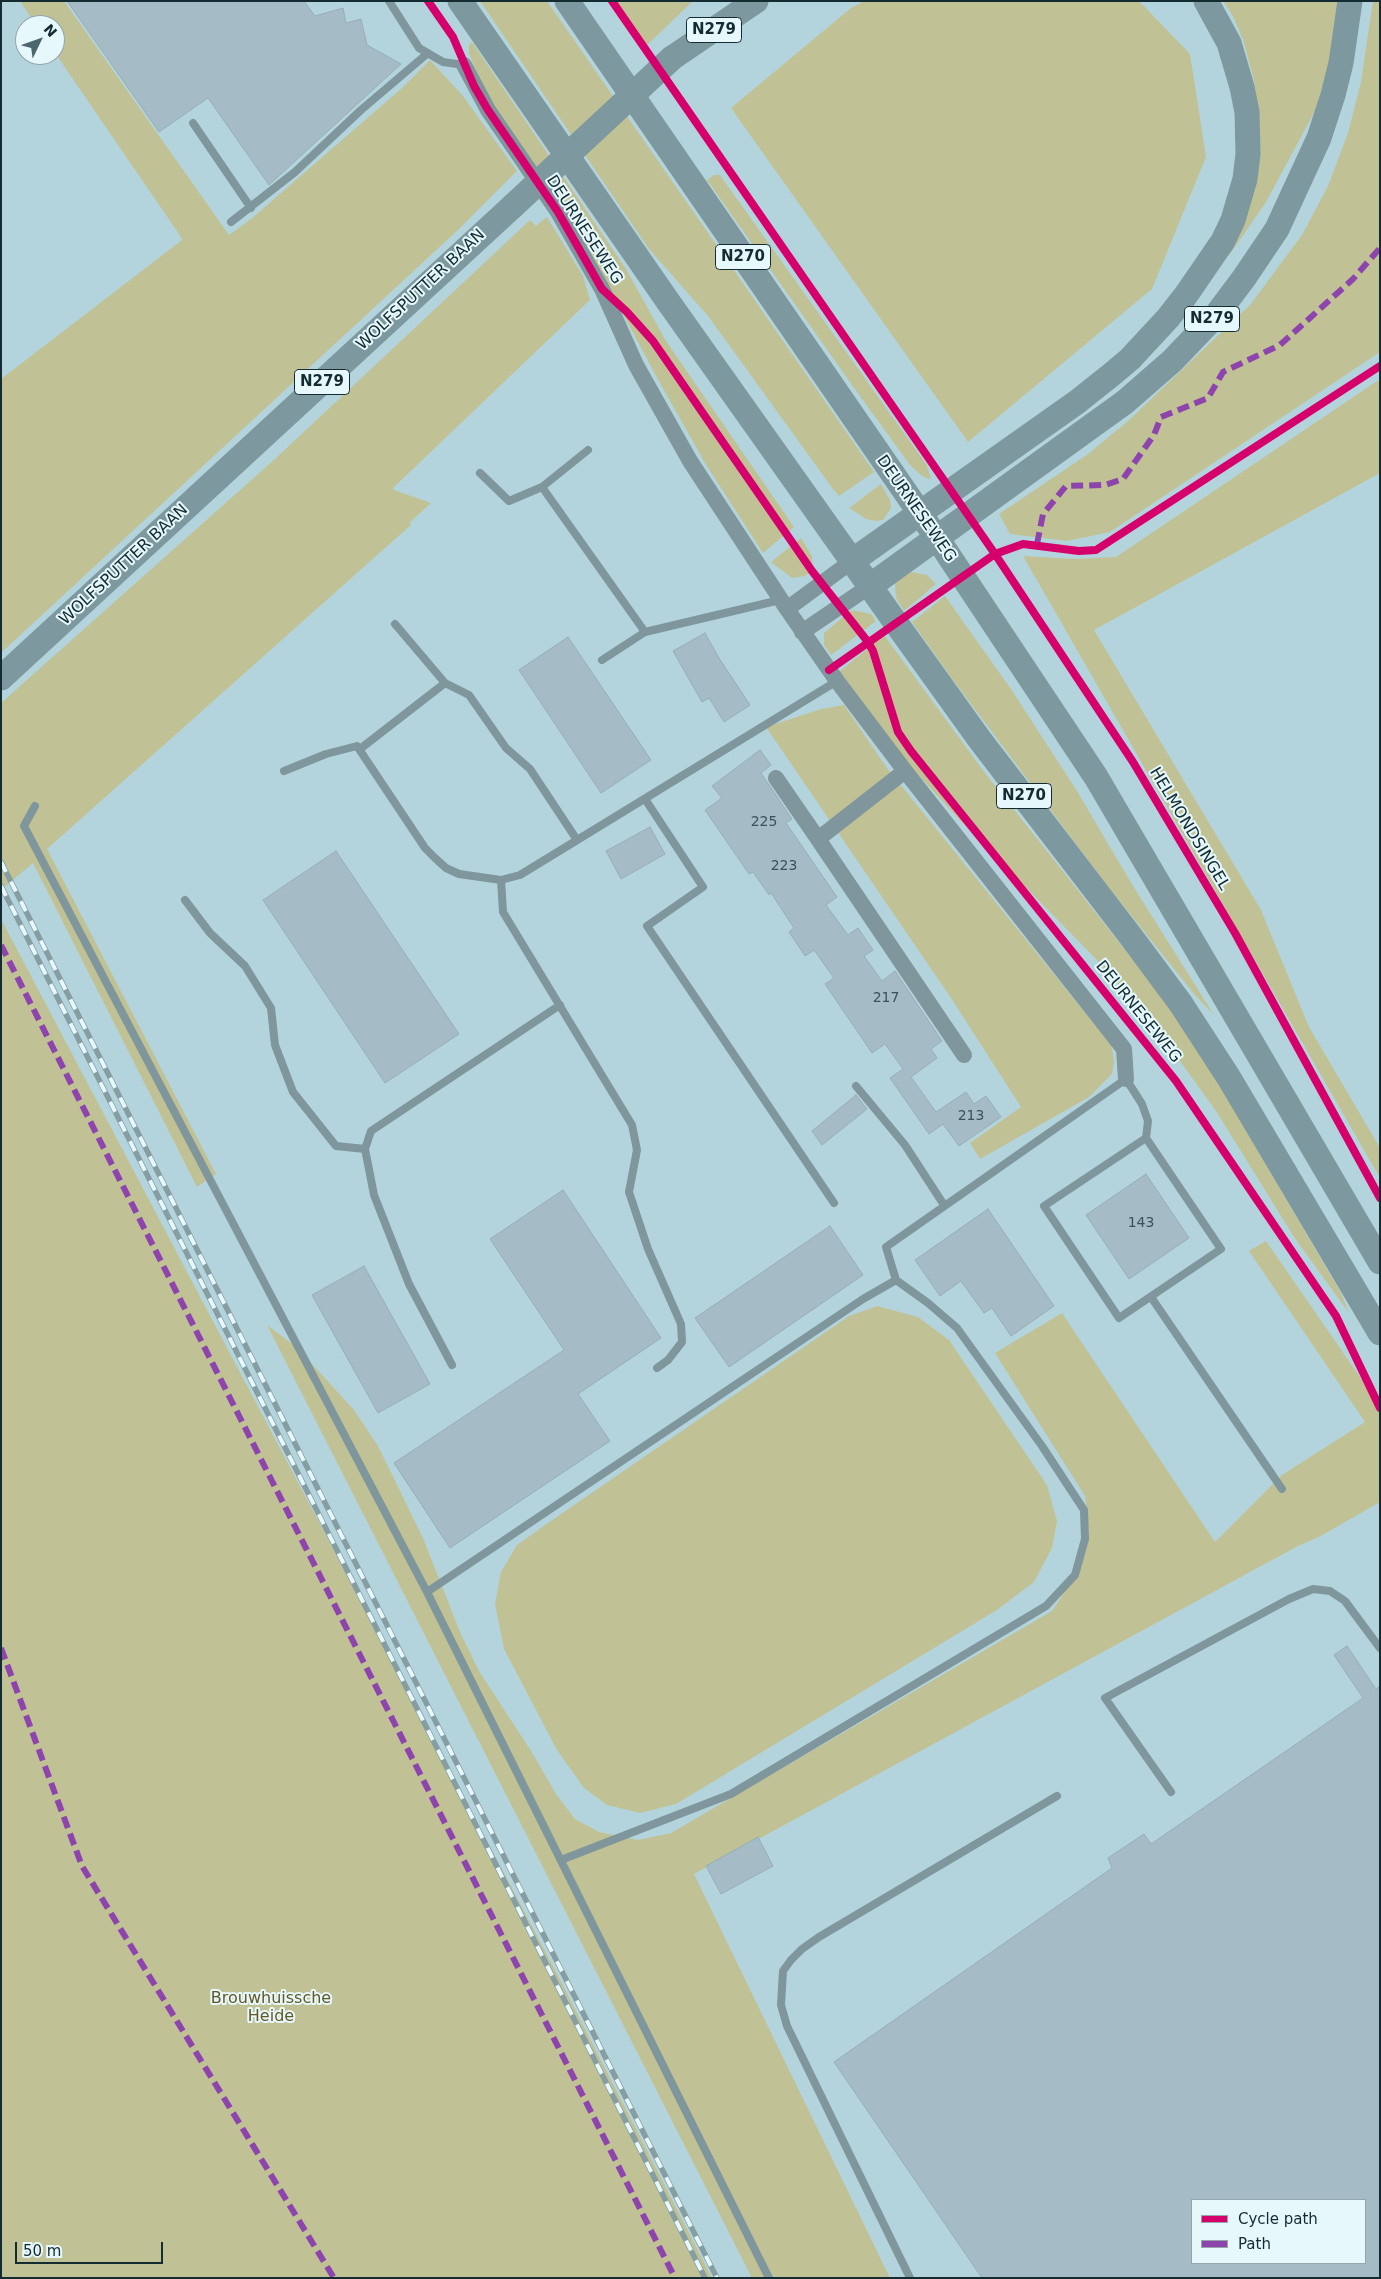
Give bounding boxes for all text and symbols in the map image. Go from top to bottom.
north arrow [15,15,65,65]
road number: N279 [686,18,742,42]
text: N [41,21,60,40]
street label: DEURNESEWEG [542,172,626,288]
street label: WOLFSPUTTER BAAN [353,225,489,355]
road number: N270 [716,244,770,270]
road number: N279 [1184,306,1240,332]
road number: N279 [294,370,350,394]
street label: DEURNESEWEG [872,452,960,566]
street label: WOLFSPUTTER BAAN [56,500,192,630]
street label: HELMONDSINGEL [1145,764,1233,894]
road number: N270 [996,784,1052,808]
house number: 225 [751,814,777,830]
house number: 223 [771,858,797,874]
street label: DEURNESEWEG [1091,957,1185,1067]
house number: 217 [873,990,899,1006]
house number: 213 [958,1108,984,1124]
house number: 143 [1128,1215,1154,1231]
park label: Brouwhuissche Heide [211,1989,331,2027]
legend [1191,2199,1366,2264]
text: Cycle path [1238,2210,1318,2228]
scale bar [18,2232,165,2264]
text: Path [1238,2235,1271,2253]
text: 50 m [23,2242,61,2260]

